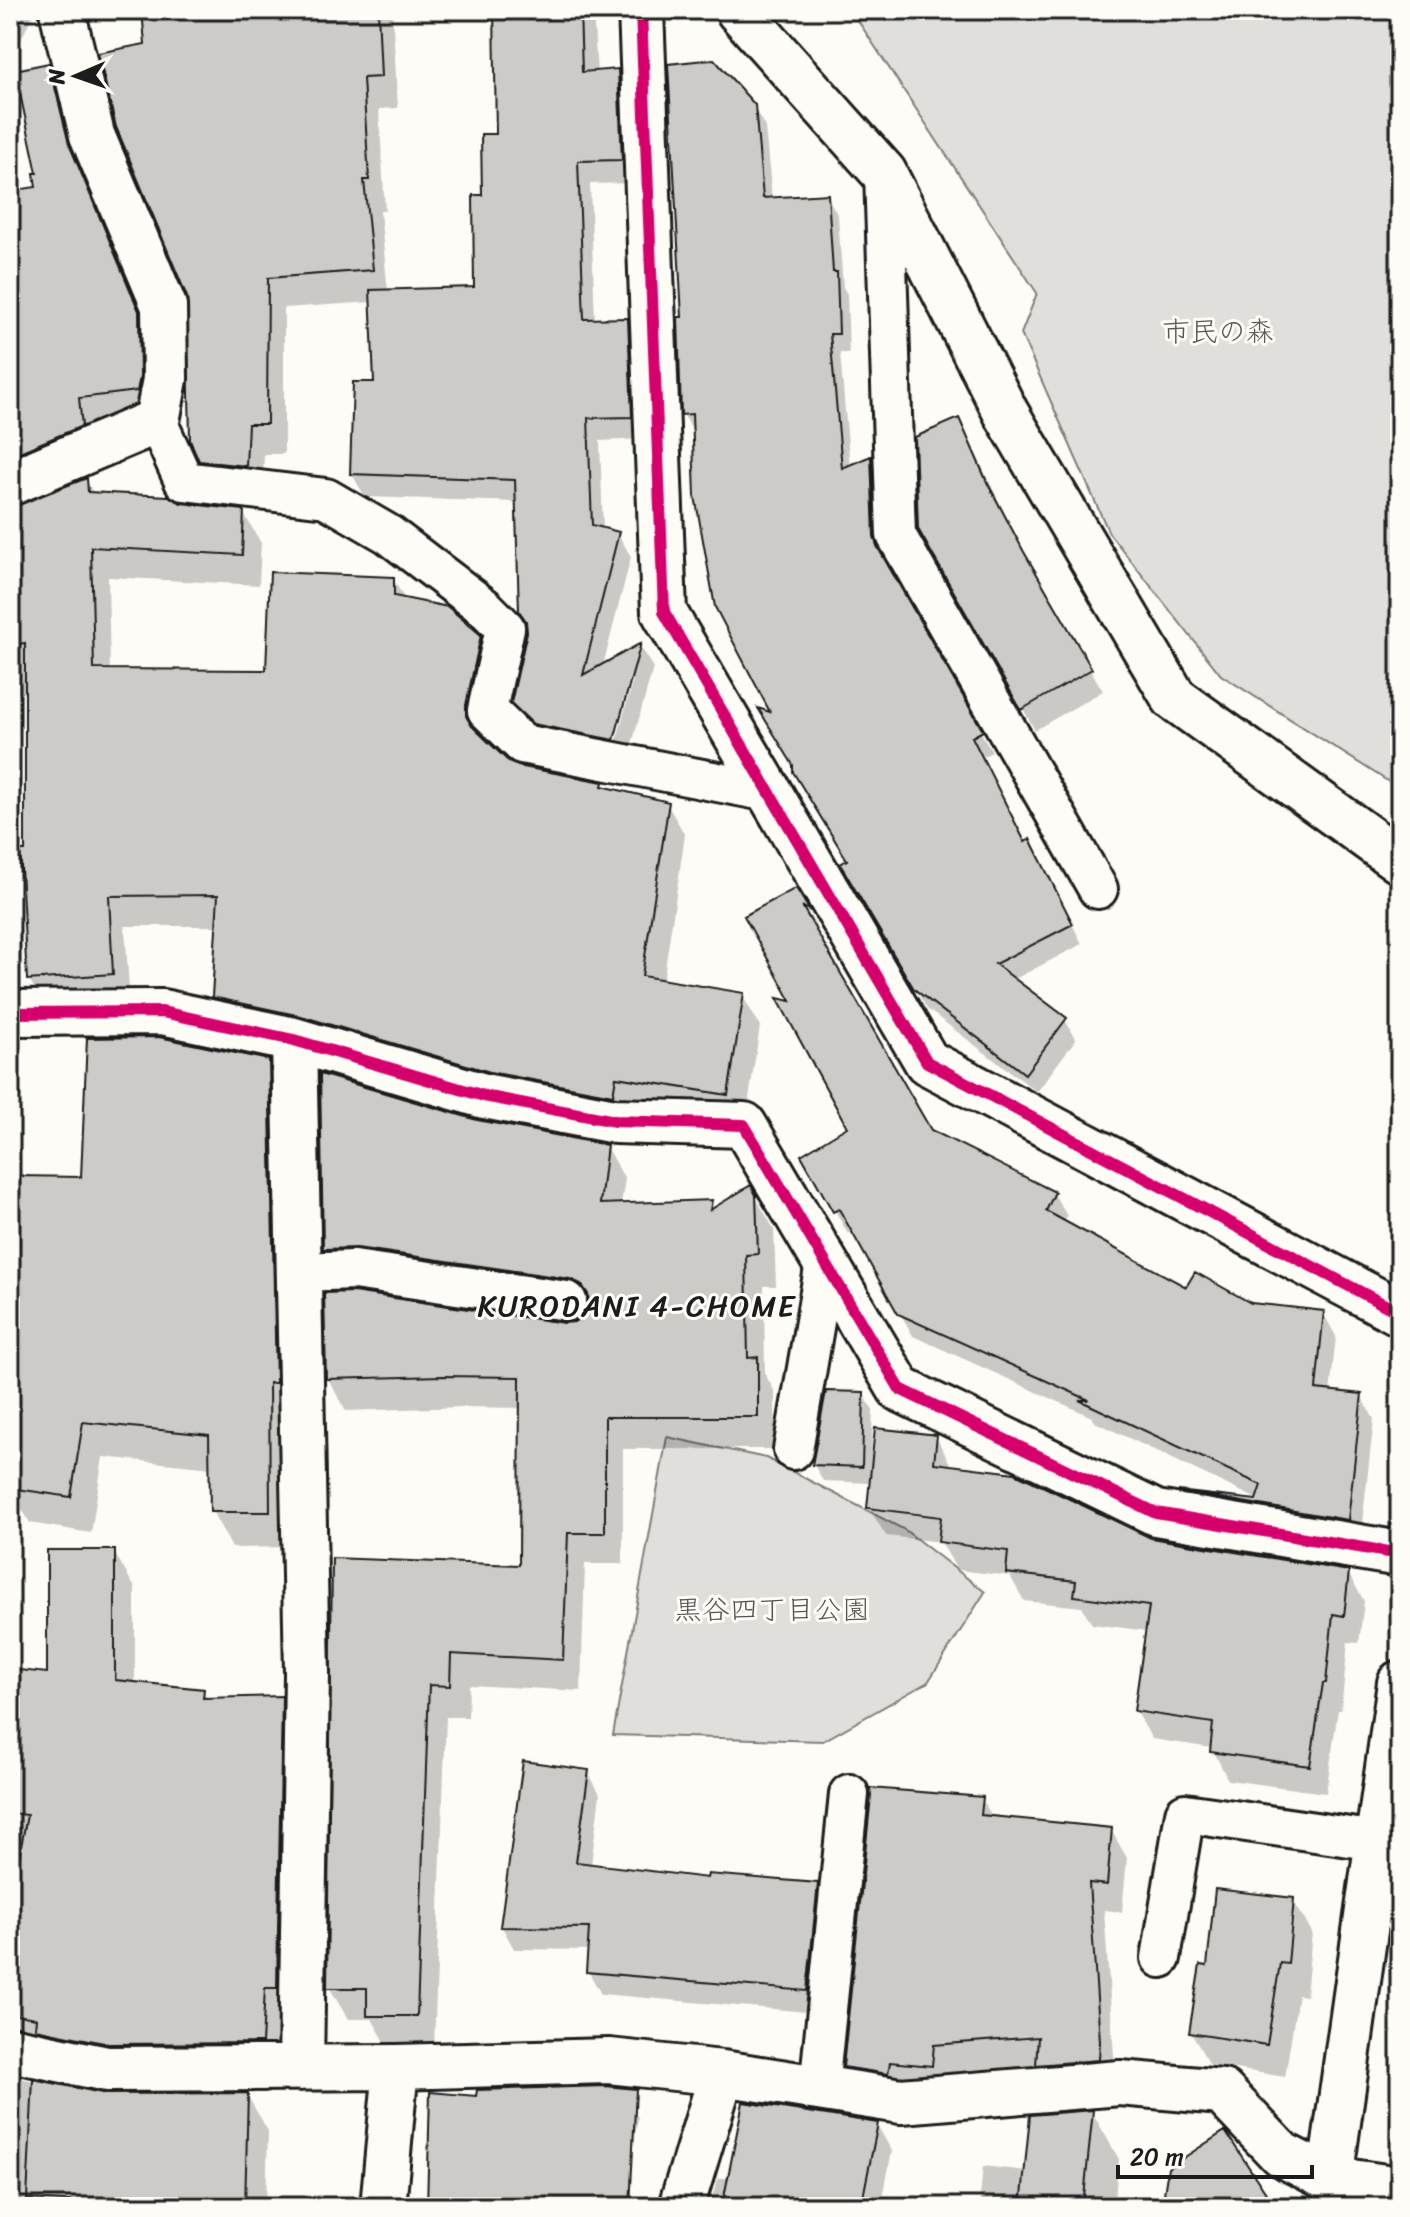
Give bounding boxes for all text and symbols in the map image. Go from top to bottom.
north arrow [36,36,116,116]
text: N [37,68,76,86]
park label: 市民の森 [1162,307,1274,356]
district label: KURODANI 4-CHOME [477,1279,797,1333]
park label: 黒谷四丁目公園 [674,1585,870,1634]
scale bar [1118,2129,1312,2179]
text: 20 m [1130,2136,1184,2178]

